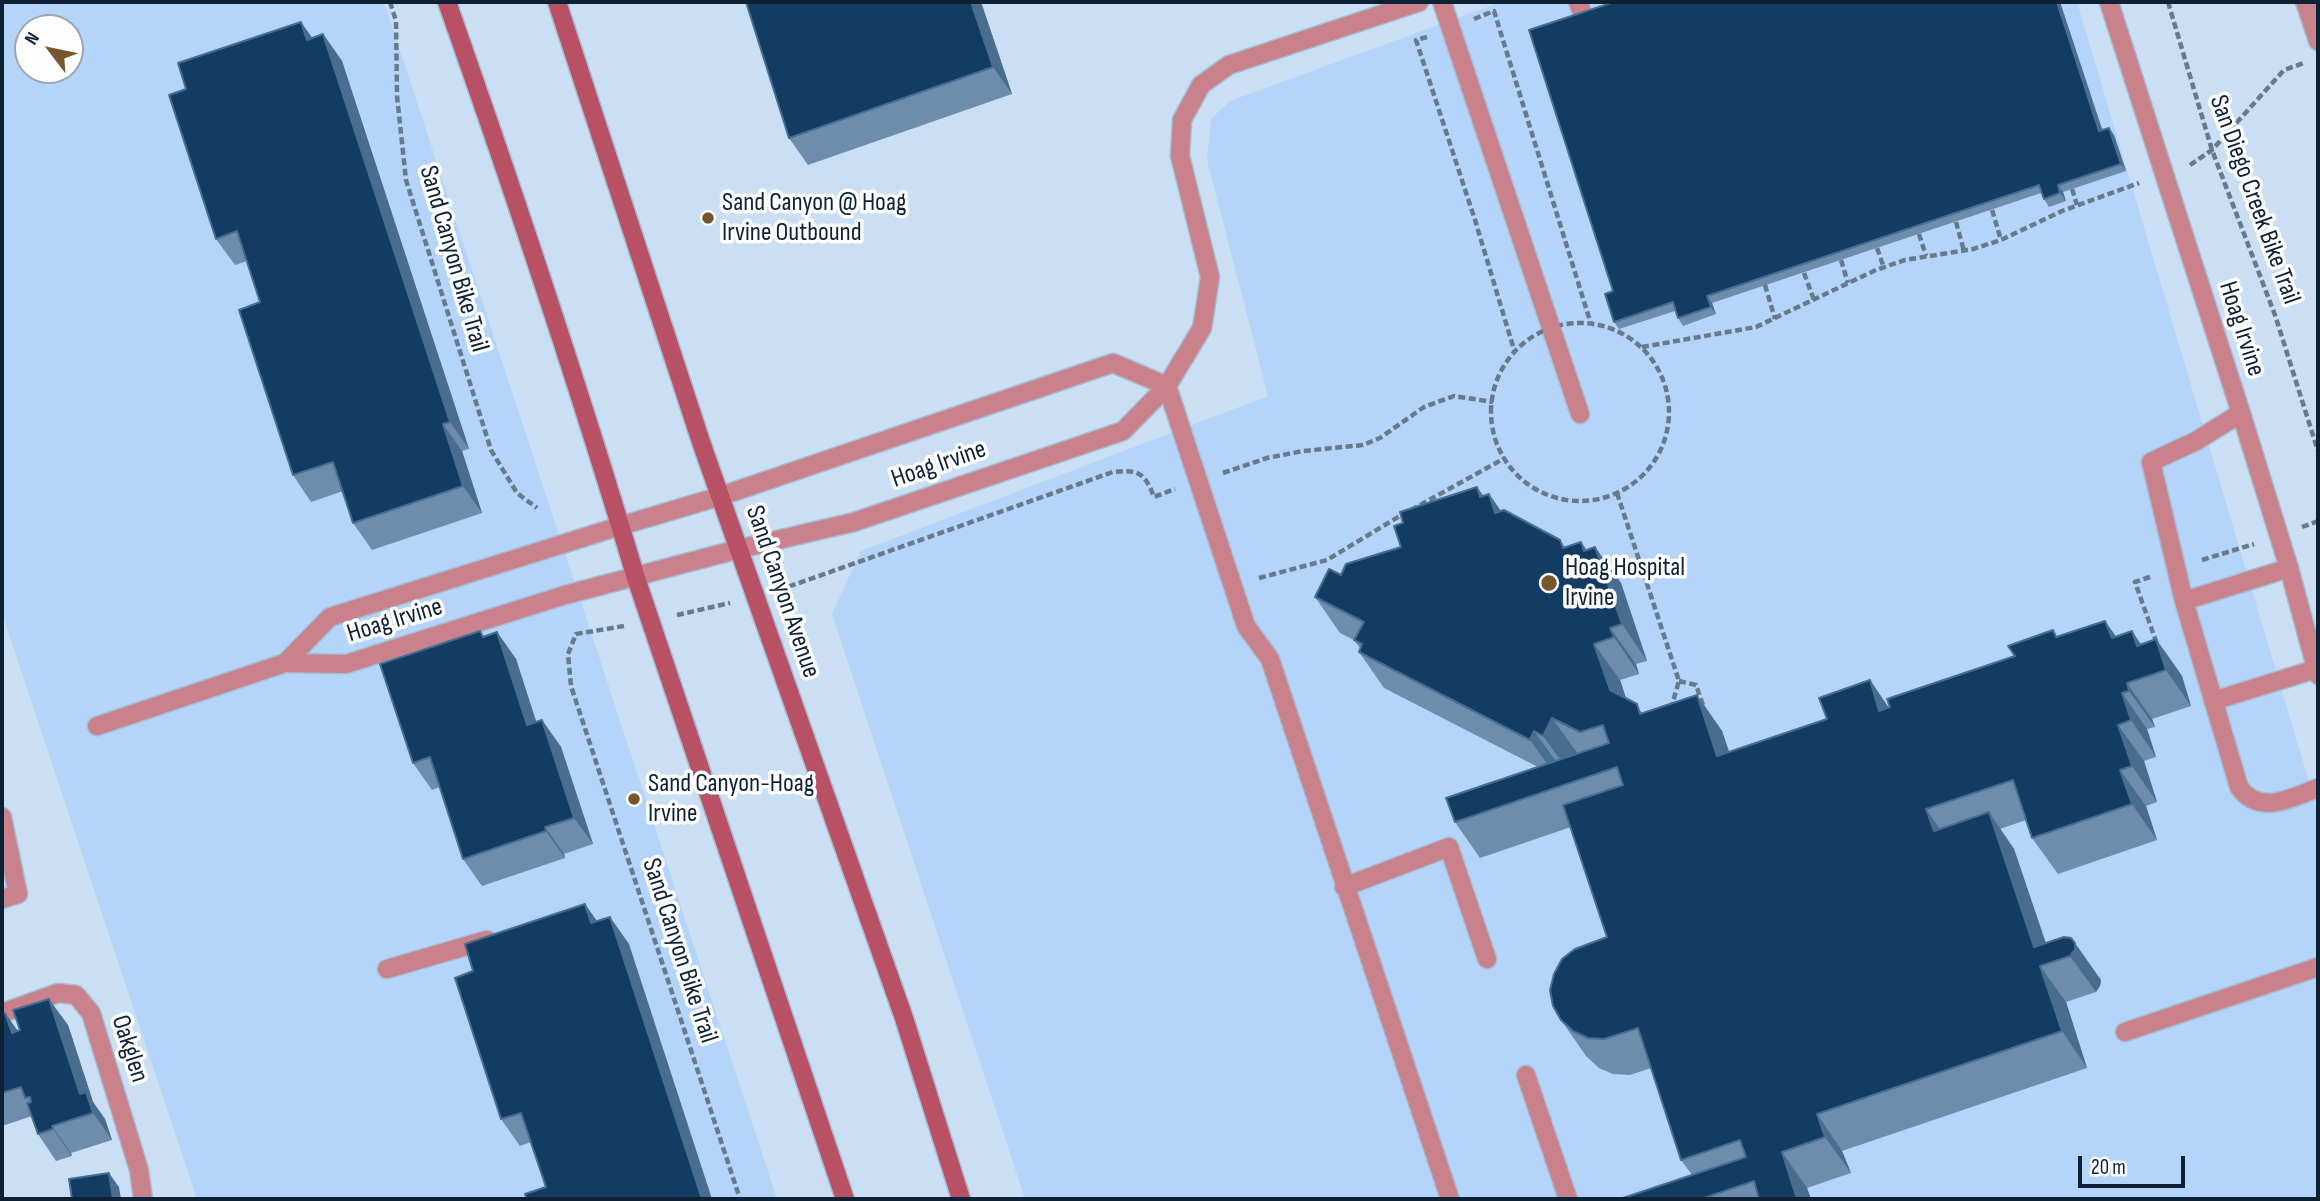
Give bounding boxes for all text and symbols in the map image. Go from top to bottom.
north arrow [14,14,84,84]
text: N [20,28,45,49]
street label: San Diego Creek Bike Trail [2202,91,2306,309]
street label: Sand Canyon Bike Trail [412,162,494,356]
place label: Sand Canyon @ Hoag Irvine Outbound [722,187,906,248]
marker: Sand Canyon @ Hoag Irvine Outbound [700,210,716,226]
street label: Hoag Irvine [2211,278,2271,380]
street label: Hoag Irvine [888,434,990,496]
street label: Sand Canyon Avenue [738,502,826,682]
place label: Hoag Hospital Irvine [1565,552,1685,614]
marker: Hoag Hospital Irvine [1539,573,1559,593]
street label: Hoag Irvine [344,592,446,650]
place label: Sand Canyon-Hoag Irvine [648,768,814,830]
marker: Sand Canyon-Hoag Irvine [626,791,642,807]
street label: Sand Canyon Bike Trail [634,855,724,1047]
street label: Oakglen [104,1011,154,1087]
scale bar [2082,1142,2189,1186]
text: 20 m [2091,1155,2126,1180]

